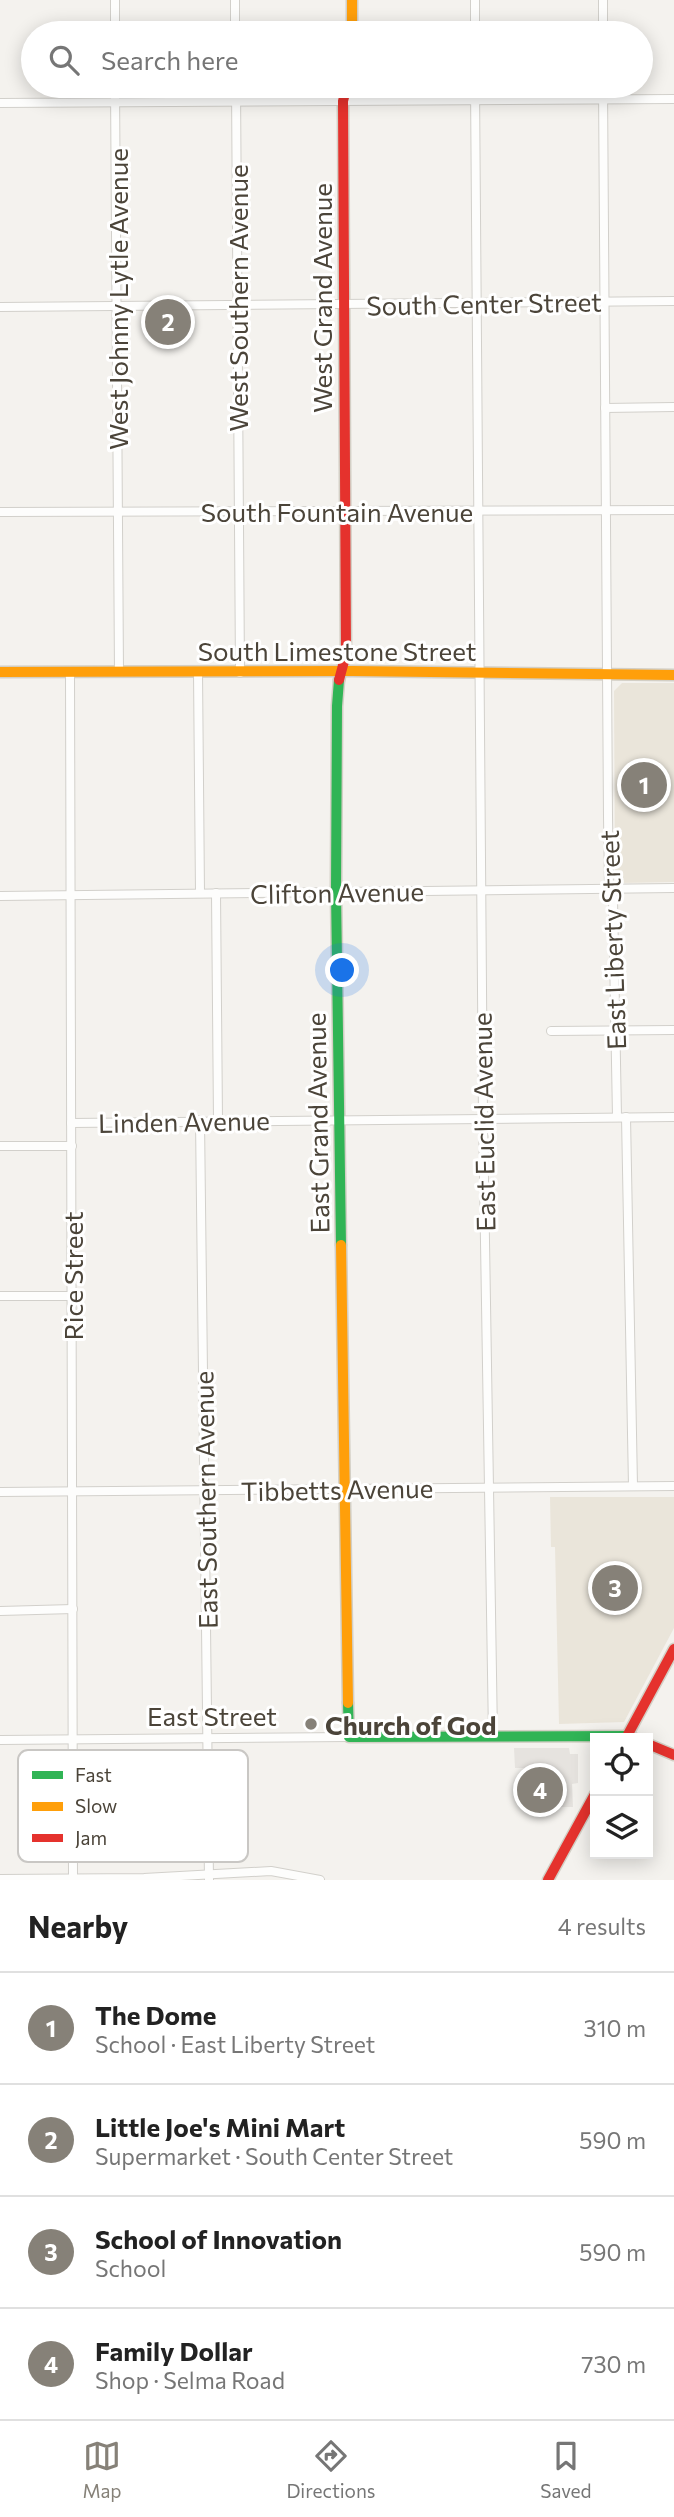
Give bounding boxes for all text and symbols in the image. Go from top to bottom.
search box [21,21,653,98]
icon: search [45,41,83,79]
text: Search here [101,44,239,75]
street label: West Johnny Lytle Avenue [102,148,133,450]
street label: West Southern Avenue [222,164,253,432]
street label: West Grand Avenue [306,183,337,413]
street label: South Center Street [366,285,602,321]
pin: 2 [145,296,191,348]
street label: South Fountain Avenue [201,496,473,527]
street label: South Limestone Street [198,635,476,666]
pin: 1 [621,759,667,811]
street label: East Liberty Street [593,829,631,1051]
street label: Clifton Avenue [250,875,424,909]
your location [325,953,359,987]
street label: East Grand Avenue [300,1012,334,1234]
street label: East Euclid Avenue [466,1012,500,1232]
street label: Linden Avenue [98,1104,270,1138]
street label: Rice Street [57,1211,88,1341]
street label: East Southern Avenue [187,1371,223,1629]
street label: Tibbetts Avenue [241,1472,433,1506]
pin: 3 [592,1562,638,1614]
street label: East Street [147,1700,277,1731]
place label: Church of God [325,1709,496,1740]
marker: Church of God [303,1716,319,1732]
map controls [590,1733,653,1859]
button: locate [590,1733,653,1796]
legend [18,1750,248,1862]
text: Fast [75,1763,112,1786]
pin: 4 [517,1764,563,1816]
text: Slow [75,1794,117,1817]
button: layers [590,1796,653,1859]
text: Jam [75,1826,107,1849]
text: Nearby [28,1907,128,1944]
text: 4 results [558,1912,646,1940]
text: The Dome [95,1999,216,2030]
text: 1 [46,2014,56,2042]
text: 310 m [584,2014,646,2042]
text: School · East Liberty Street [95,2030,375,2058]
text: Little Joe's Mini Mart [95,2111,345,2142]
text: 2 [44,2126,58,2154]
text: 590 m [579,2126,646,2154]
text: Supermarket · South Center Street [95,2142,453,2170]
text: School of Innovation [95,2223,342,2254]
text: 3 [44,2238,58,2266]
text: 590 m [579,2238,646,2266]
text: School [95,2254,166,2282]
text: Family Dollar [95,2335,253,2366]
text: 4 [44,2350,58,2378]
text: 730 m [581,2350,646,2378]
text: Shop · Selma Road [95,2366,285,2394]
tab: Map [82,2437,122,2502]
tab: Directions [286,2437,376,2502]
tab: Saved [540,2437,592,2502]

